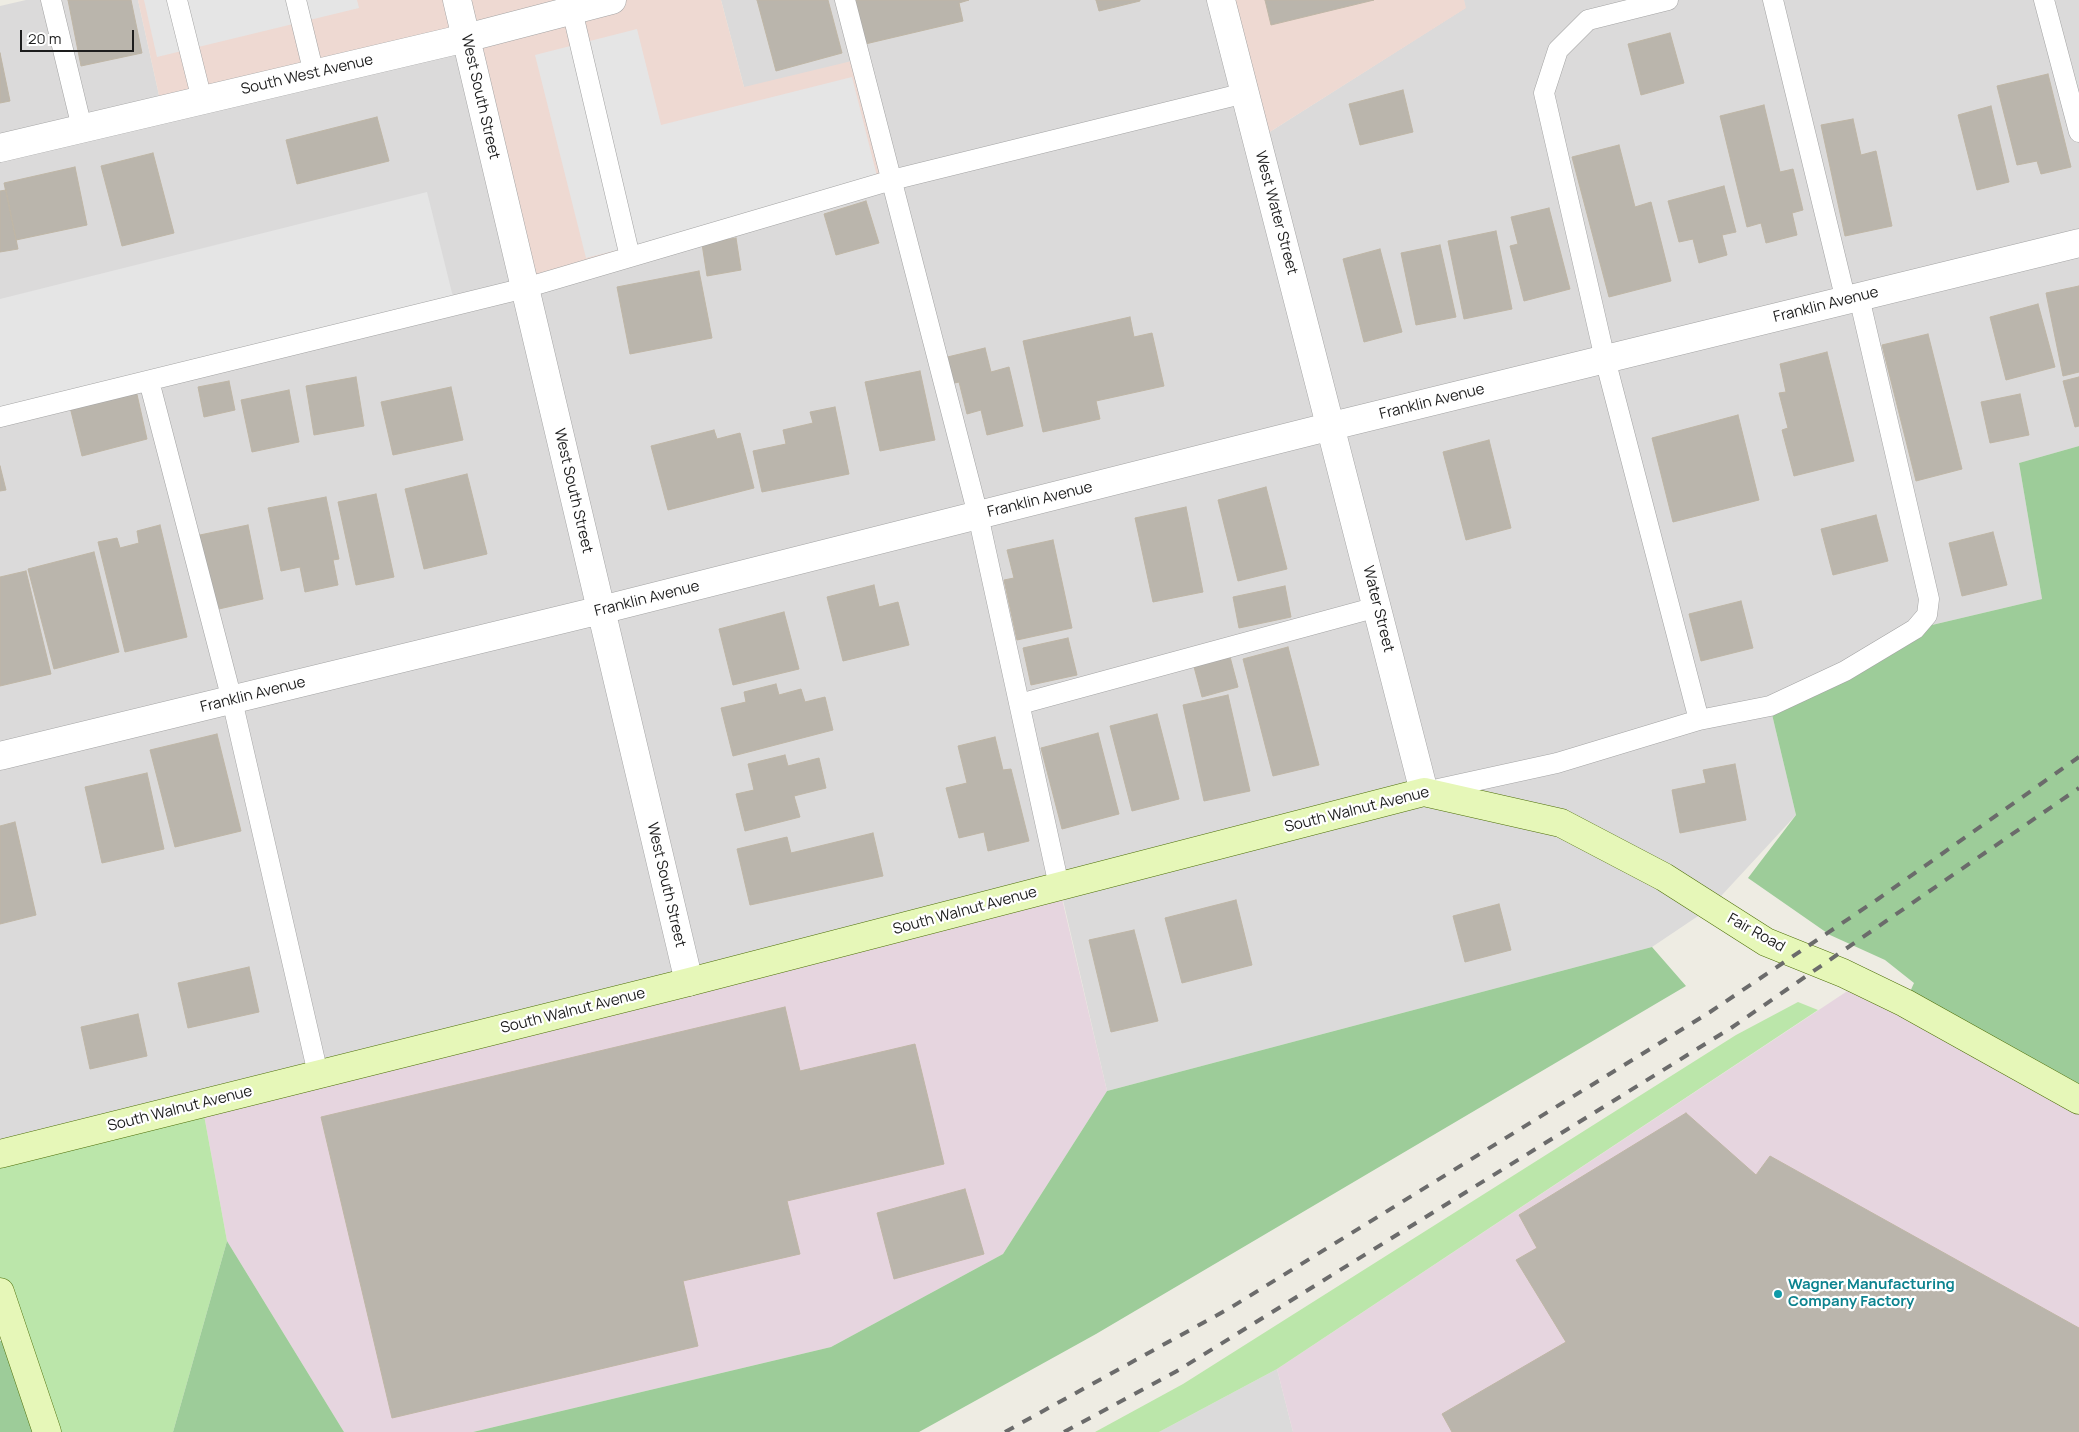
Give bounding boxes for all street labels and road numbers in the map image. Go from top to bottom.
street label: West South Street [457,33,503,161]
street label: South West Avenue [239,51,375,99]
street label: West Water Street [1251,149,1301,277]
street label: Franklin Avenue [1772,283,1880,327]
street label: Franklin Avenue [1378,380,1486,424]
street label: West South Street [550,427,596,555]
street label: Franklin Avenue [986,478,1094,522]
street label: Water Street [1359,564,1397,654]
street label: Franklin Avenue [593,577,701,621]
street label: Franklin Avenue [199,673,307,717]
street label: South Walnut Avenue [1283,783,1431,837]
street label: West South Street [643,821,689,949]
street label: South Walnut Avenue [891,883,1039,939]
street label: Fair Road [1724,910,1788,956]
street label: South Walnut Avenue [499,984,647,1038]
street label: South Walnut Avenue [106,1082,254,1136]

